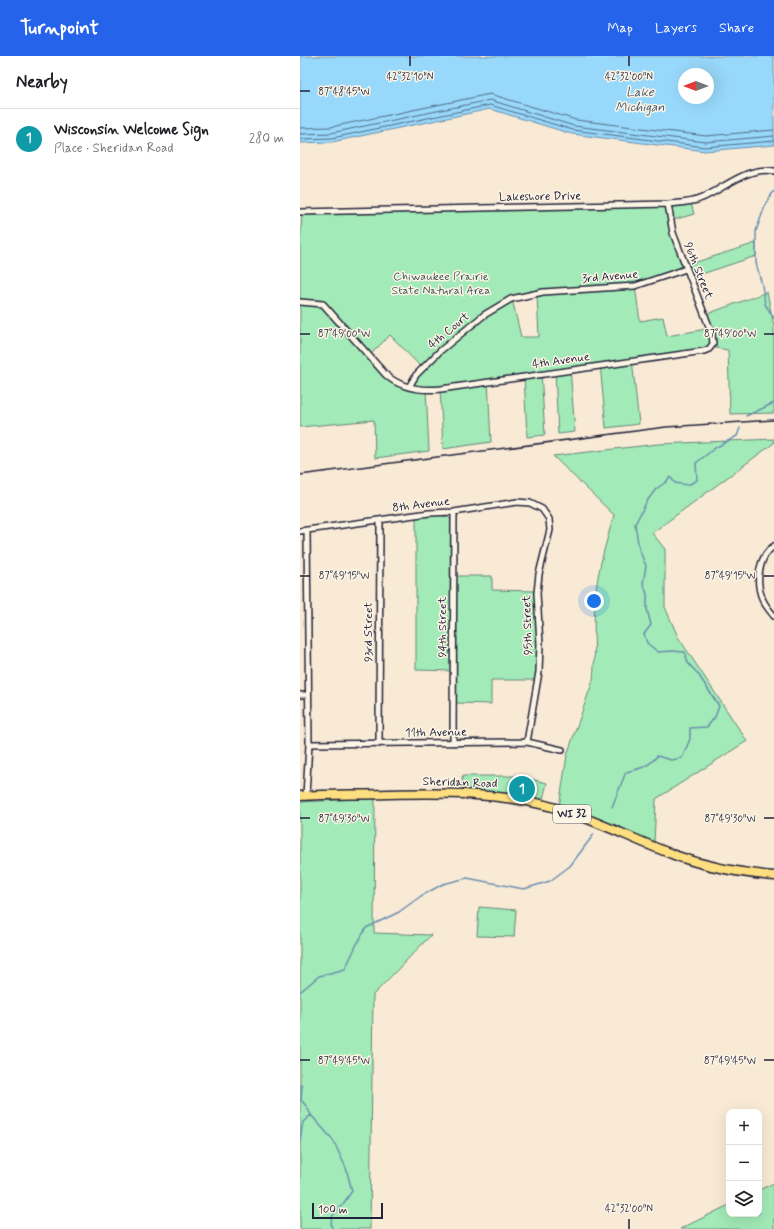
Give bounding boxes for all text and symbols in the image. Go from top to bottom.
text: Turnpoint [20,16,99,41]
text: Map [607,19,633,37]
text: Layers [655,19,697,37]
text: Share [719,19,754,37]
north arrow [678,68,714,104]
text: 42°32'10"N [387,70,434,84]
text: 42°32'00"N [605,70,653,84]
text: Nearby [16,71,68,93]
water label: Lake Michigan [615,84,665,116]
text: 87°48'45"W [318,85,370,99]
text: Wisconsin Welcome Sign [54,120,209,140]
text: 1 [26,130,32,147]
text: 280 m [249,130,284,147]
text: Place · Sheridan Road [54,140,173,157]
street label: Lakeshore Drive [499,188,581,206]
street label: 96th Street [679,240,717,302]
street label: 3rd Avenue [581,267,639,287]
park label: Chiwaukee Prairie State Natural Area [392,269,490,299]
street label: 4th Court [425,309,473,353]
text: 87°49'00"W [318,327,370,341]
text: 87°49'00"W [704,327,756,341]
street label: 4th Avenue [531,349,591,373]
street label: 8th Avenue [391,494,451,516]
text: 87°49'15"W [319,569,369,583]
text: 87°49'15"W [705,569,755,583]
your location [584,591,604,611]
street label: 95th Street [519,595,537,655]
street label: 94th Street [435,597,451,657]
street label: 93rd Street [361,602,377,662]
street label: 11th Avenue [405,724,467,742]
street label: Sheridan Road [422,774,498,792]
pin: 1 [509,774,535,804]
road number: WI 32 [553,805,591,823]
text: 87°49'30"W [319,812,369,826]
text: 87°49'30"W [705,812,755,826]
text: 87°49'45"W [318,1054,370,1068]
text: 87°49'45"W [704,1054,756,1068]
map controls [726,1109,762,1217]
button: + [726,1109,762,1145]
button: − [726,1145,762,1181]
button: layers [726,1181,762,1217]
scale bar [312,1201,383,1220]
text: 42°32'00"N [605,1202,653,1216]
text: 100 m [318,1203,348,1217]

